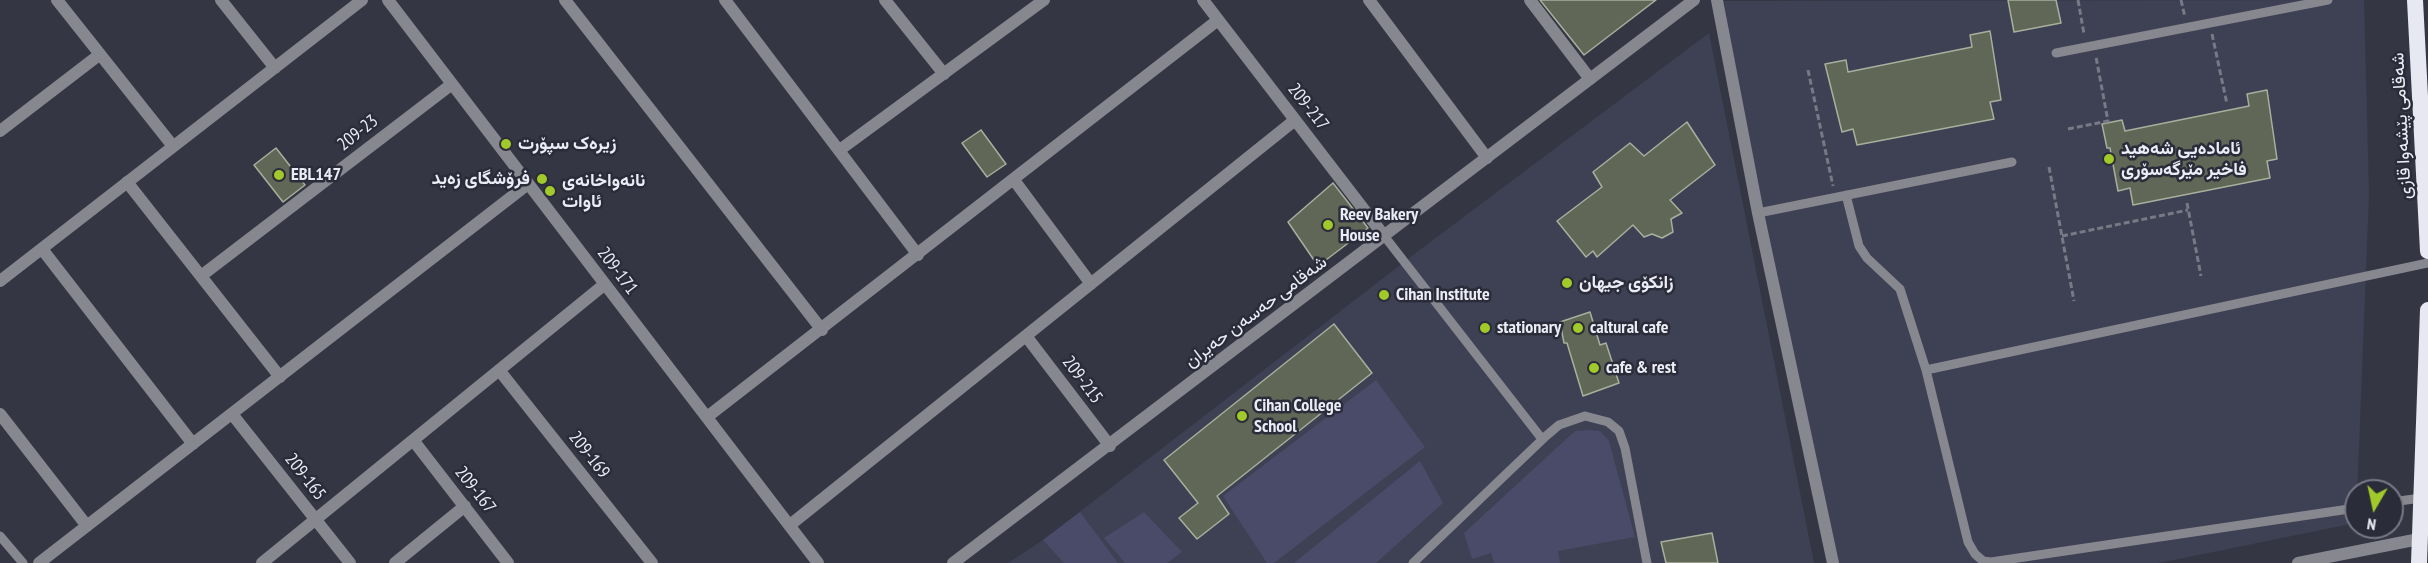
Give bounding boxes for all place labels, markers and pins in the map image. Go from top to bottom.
place label: زیرەک سپۆرت [518,133,616,155]
marker: زیرەک سپۆرت [499,137,513,151]
place label: ئامادەیی شەهید فاخیر مێرگەسۆری [2121,138,2247,180]
marker: ئامادەیی شەهید فاخیر مێرگەسۆری [2102,152,2116,166]
place label: EBL147 [291,164,341,186]
marker: EBL147 [272,168,286,182]
place label: فرۆشگای زەید [431,168,530,190]
place label: نانەواخانەی ئاوات [562,170,645,213]
marker: فرۆشگای زەید [535,172,549,186]
marker: نانەواخانەی ئاوات [543,184,557,198]
place label: Reev Bakery House [1340,204,1418,246]
marker: Reev Bakery House [1321,218,1335,232]
place label: زانکۆی جیھان [1579,272,1673,294]
marker: زانکۆی جیھان [1560,276,1574,290]
place label: Cihan Institute [1396,284,1490,306]
marker: Cihan Institute [1377,288,1391,302]
place label: stationary [1497,317,1561,339]
place label: caltural cafe [1590,317,1668,339]
marker: stationary [1478,321,1492,335]
marker: caltural cafe [1571,321,1585,335]
place label: cafe & rest [1606,357,1676,379]
marker: cafe & rest [1587,361,1601,375]
place label: Cihan College School [1254,395,1341,438]
marker: Cihan College School [1235,409,1249,423]

